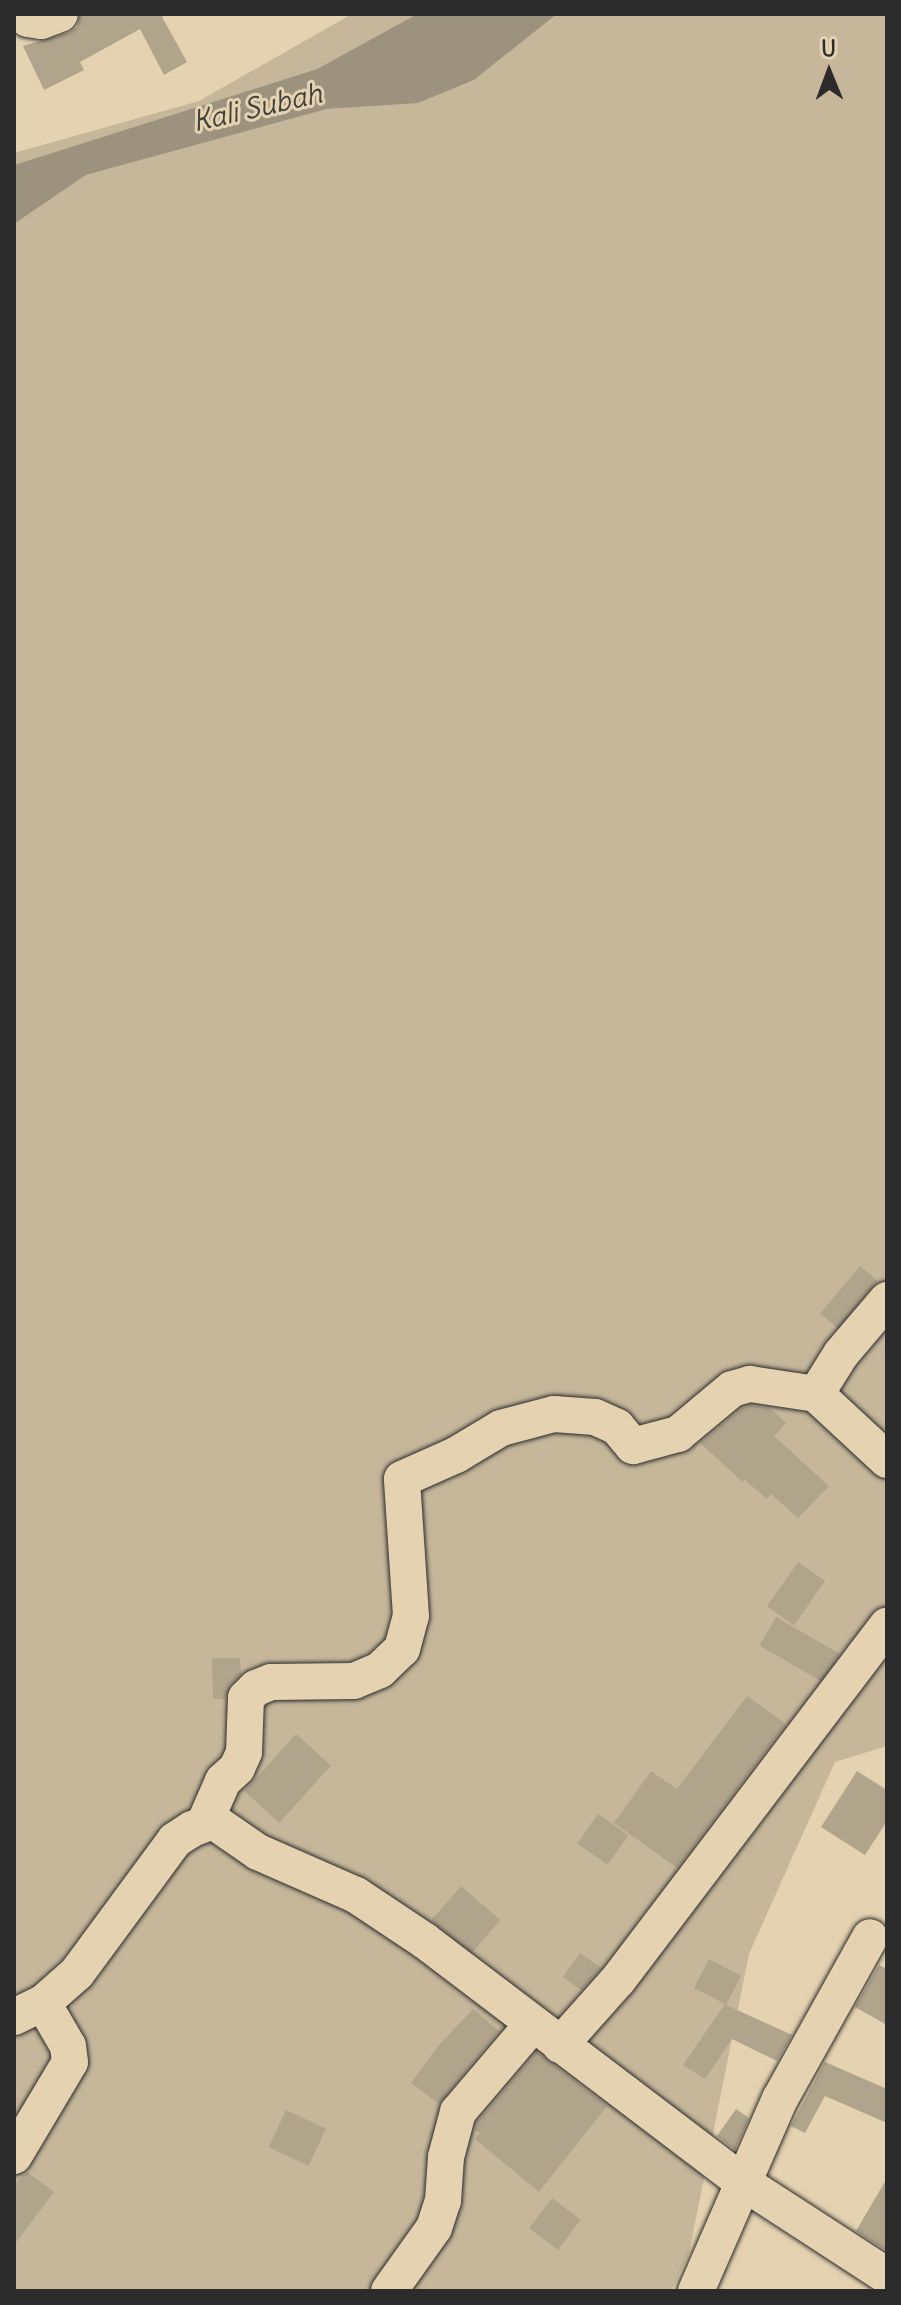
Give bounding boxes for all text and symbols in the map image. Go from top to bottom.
north arrow [789,32,869,112]
text: U [821,34,836,62]
water label: Kali Subah [189,76,325,138]

